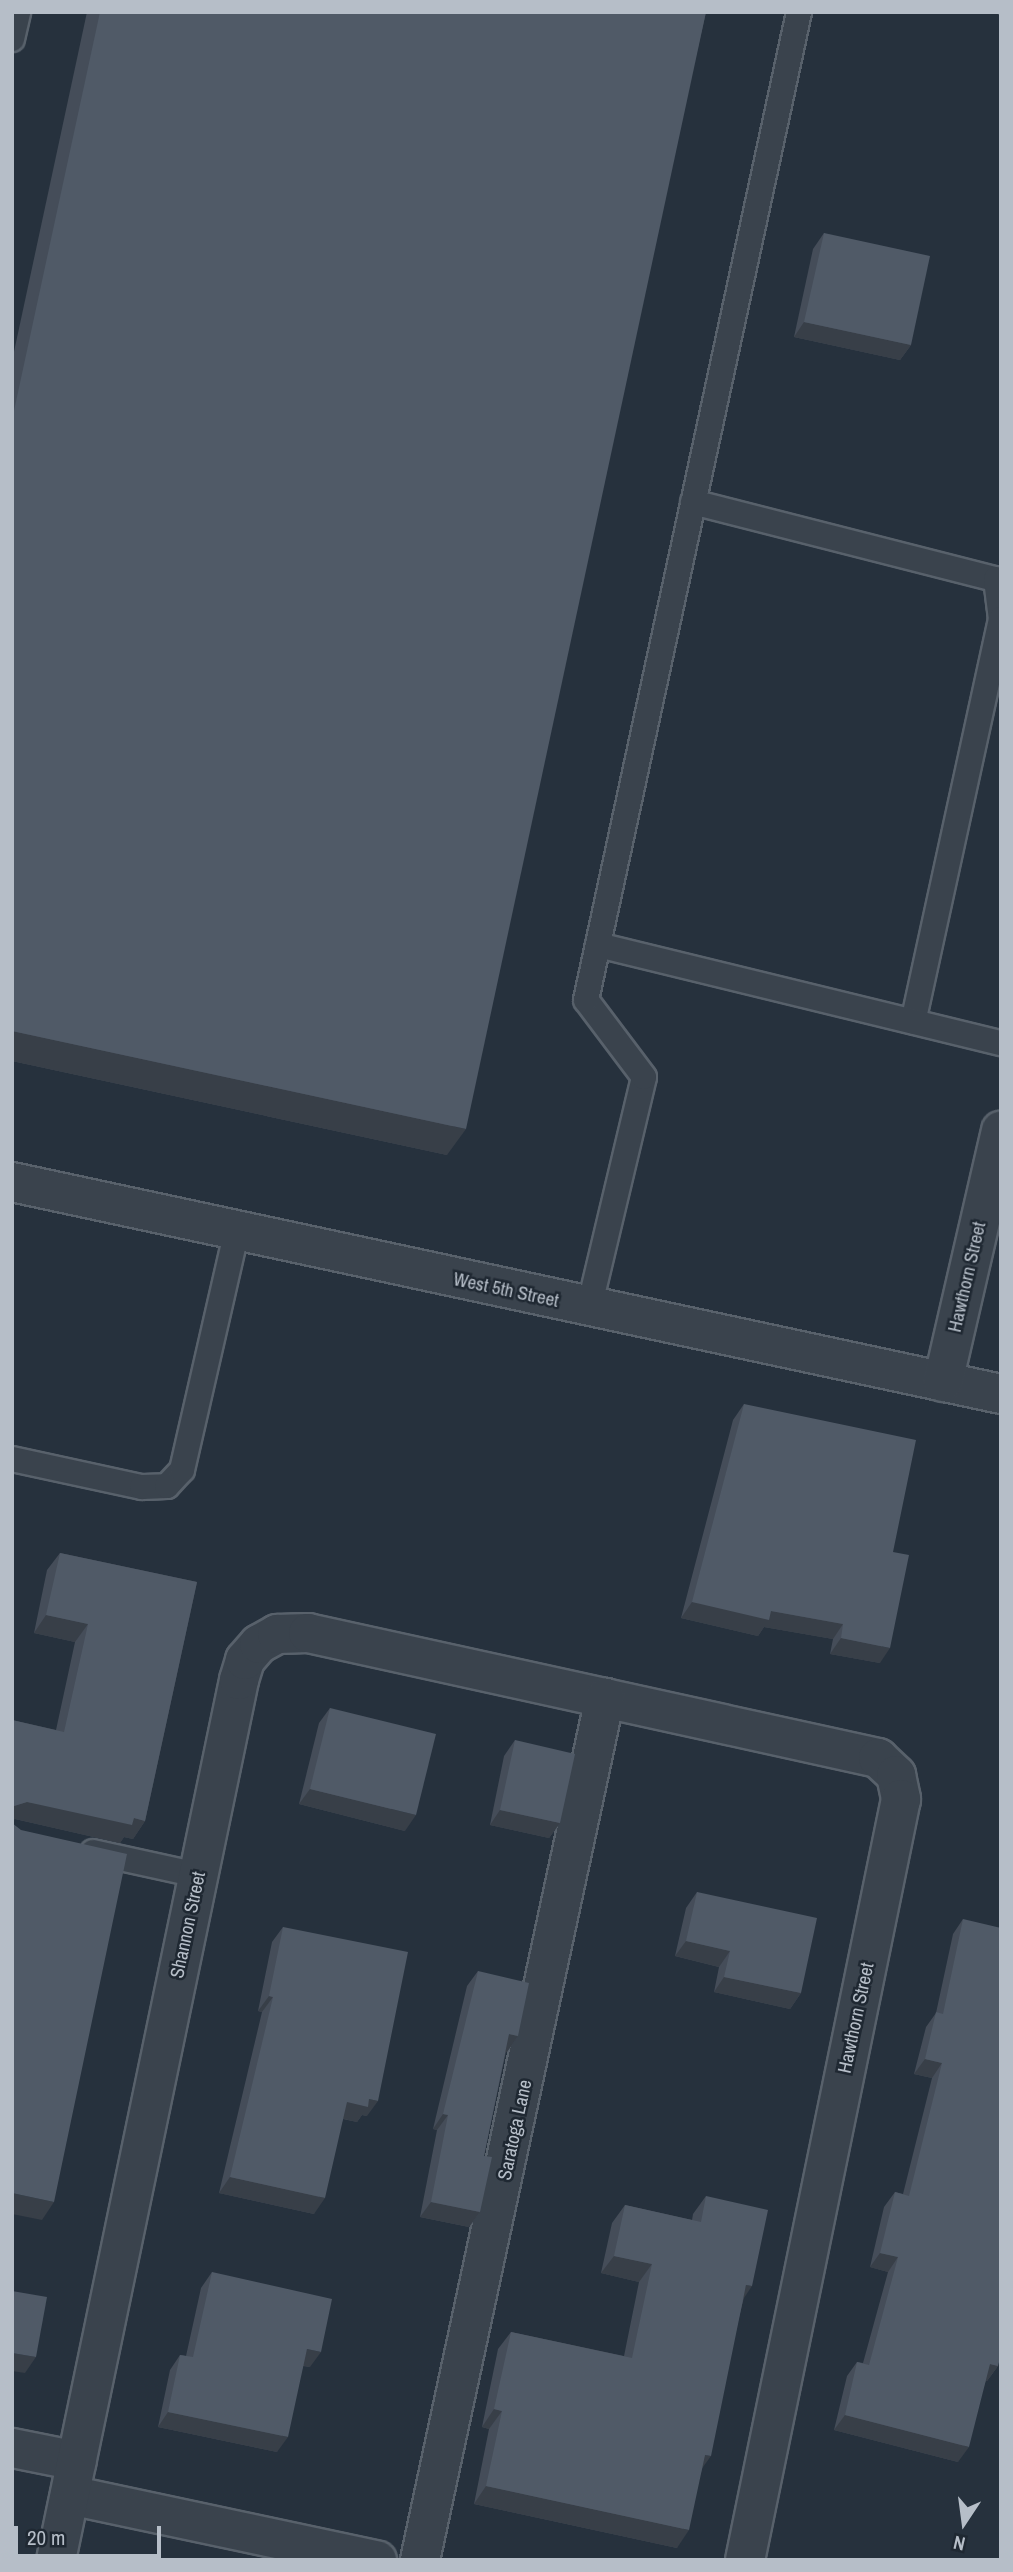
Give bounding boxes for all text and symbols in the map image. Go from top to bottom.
street label: Hawthorn Street [943,1220,991,1334]
street label: West 5th Street [451,1268,561,1312]
street label: Shannon Street [166,1870,210,1980]
street label: Hawthorn Street [833,1961,879,2075]
street label: Saratoga Lane [493,2078,537,2182]
north arrow [929,2488,999,2558]
scale bar [18,2512,164,2556]
text: 20 m [27,2523,65,2552]
text: N [951,2530,968,2557]

